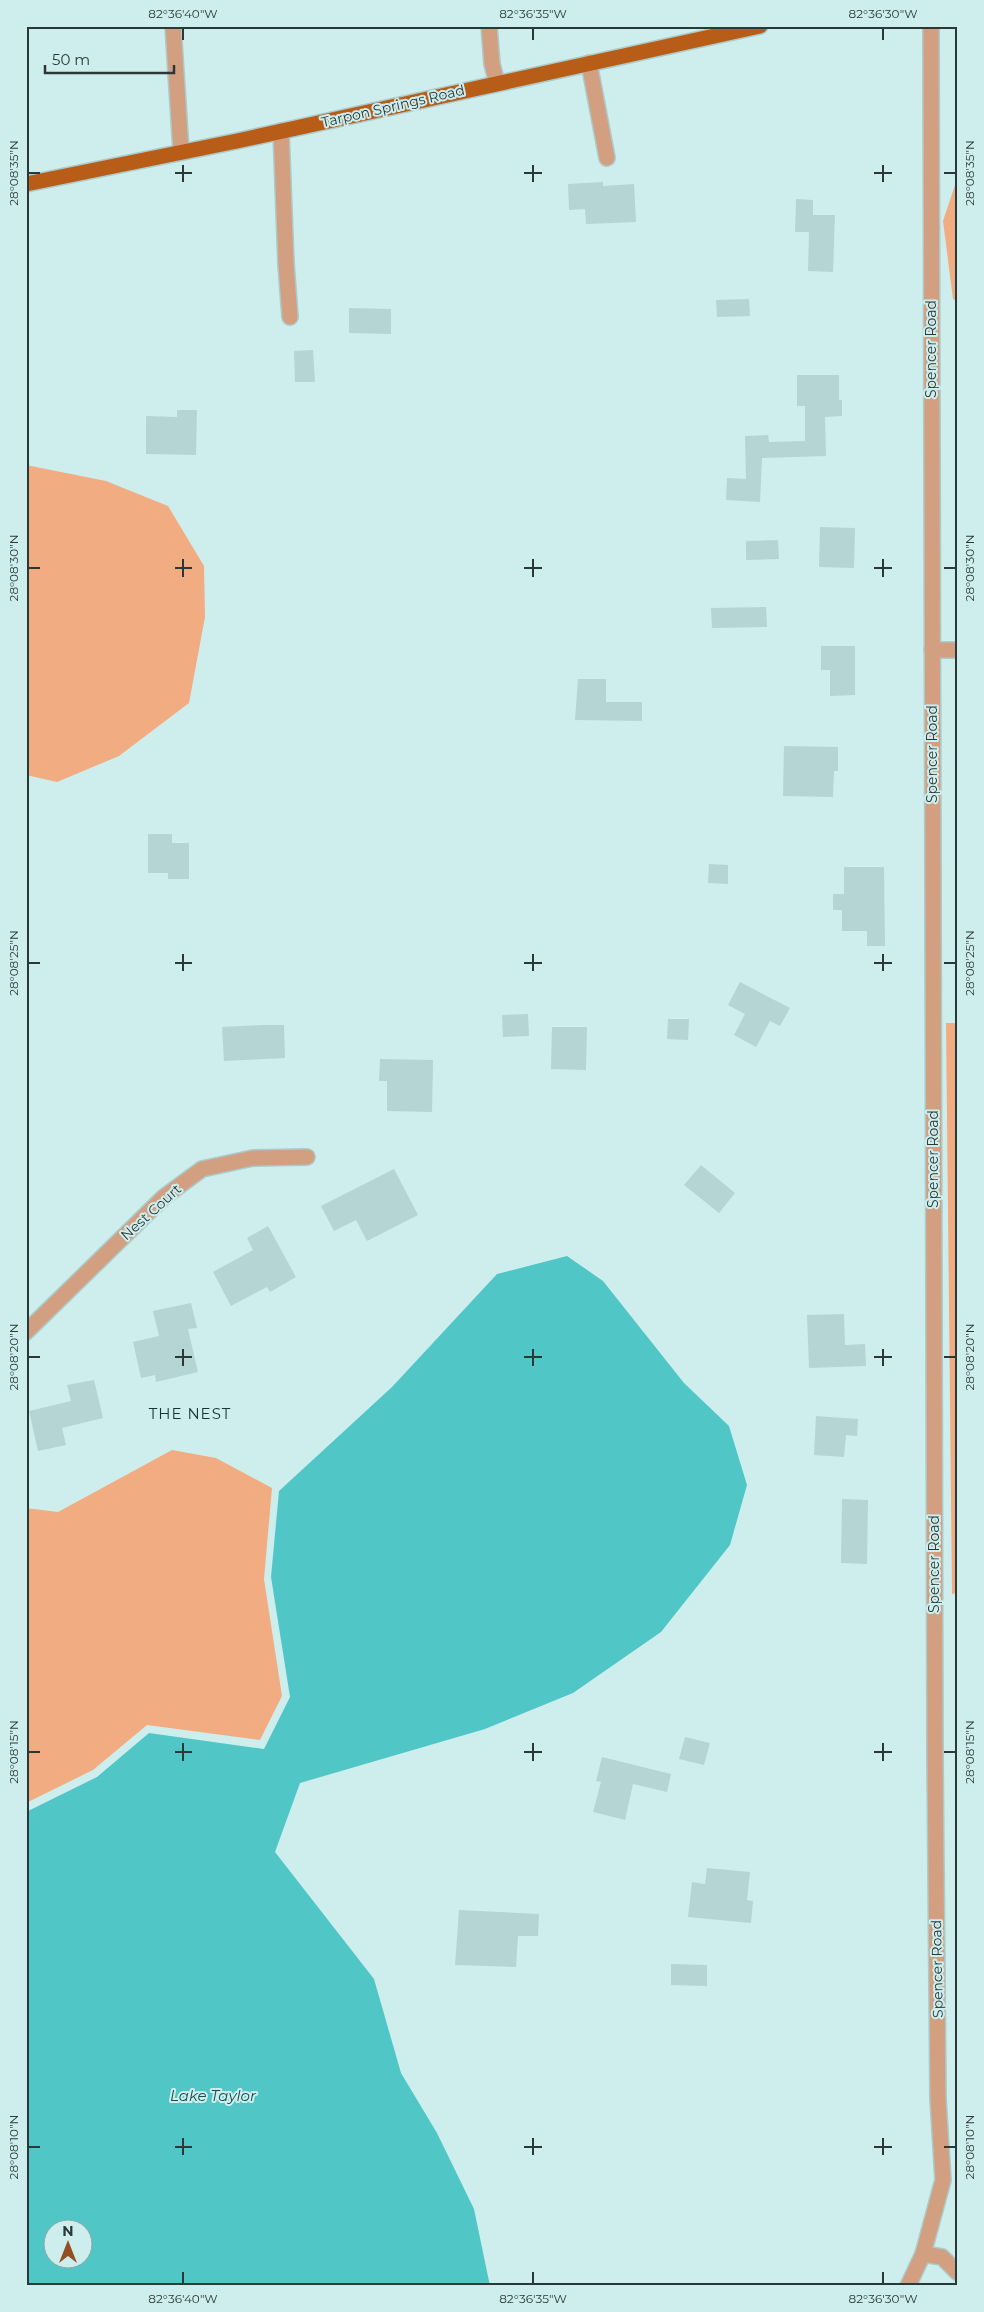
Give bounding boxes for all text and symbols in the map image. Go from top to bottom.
text: 82°36'40"W [148,6,218,21]
text: 82°36'35"W [499,6,567,21]
text: 82°36'30"W [849,6,917,21]
scale bar [45,42,174,74]
text: 50 m [52,50,90,69]
street label: Tarpon Springs Road [320,81,466,131]
text: 28°08'35"N [6,140,21,206]
text: 28°08'35"N [962,140,977,206]
street label: Spencer Road [922,300,940,398]
text: 28°08'30"N [6,535,21,601]
text: 28°08'30"N [962,535,977,601]
street label: Spencer Road [923,705,941,803]
text: 28°08'25"N [6,930,21,996]
text: 28°08'25"N [962,930,977,996]
street label: Spencer Road [924,1110,942,1208]
street label: Nest Court [117,1180,185,1244]
text: 28°08'20"N [6,1324,21,1390]
text: 28°08'20"N [962,1324,977,1390]
district label: THE NEST [149,1404,231,1423]
street label: Spencer Road [925,1515,943,1613]
text: 28°08'15"N [6,1720,21,1784]
text: 28°08'15"N [962,1720,977,1784]
street label: Spencer Road [927,1920,947,2018]
water label: Lake Taylor [170,2086,257,2105]
text: 28°08'10"N [6,2115,21,2179]
text: 28°08'10"N [962,2115,977,2179]
north arrow [42,2220,92,2270]
text: N [62,2222,74,2240]
text: 82°36'40"W [148,2291,218,2306]
text: 82°36'35"W [499,2291,567,2306]
text: 82°36'30"W [849,2291,917,2306]

